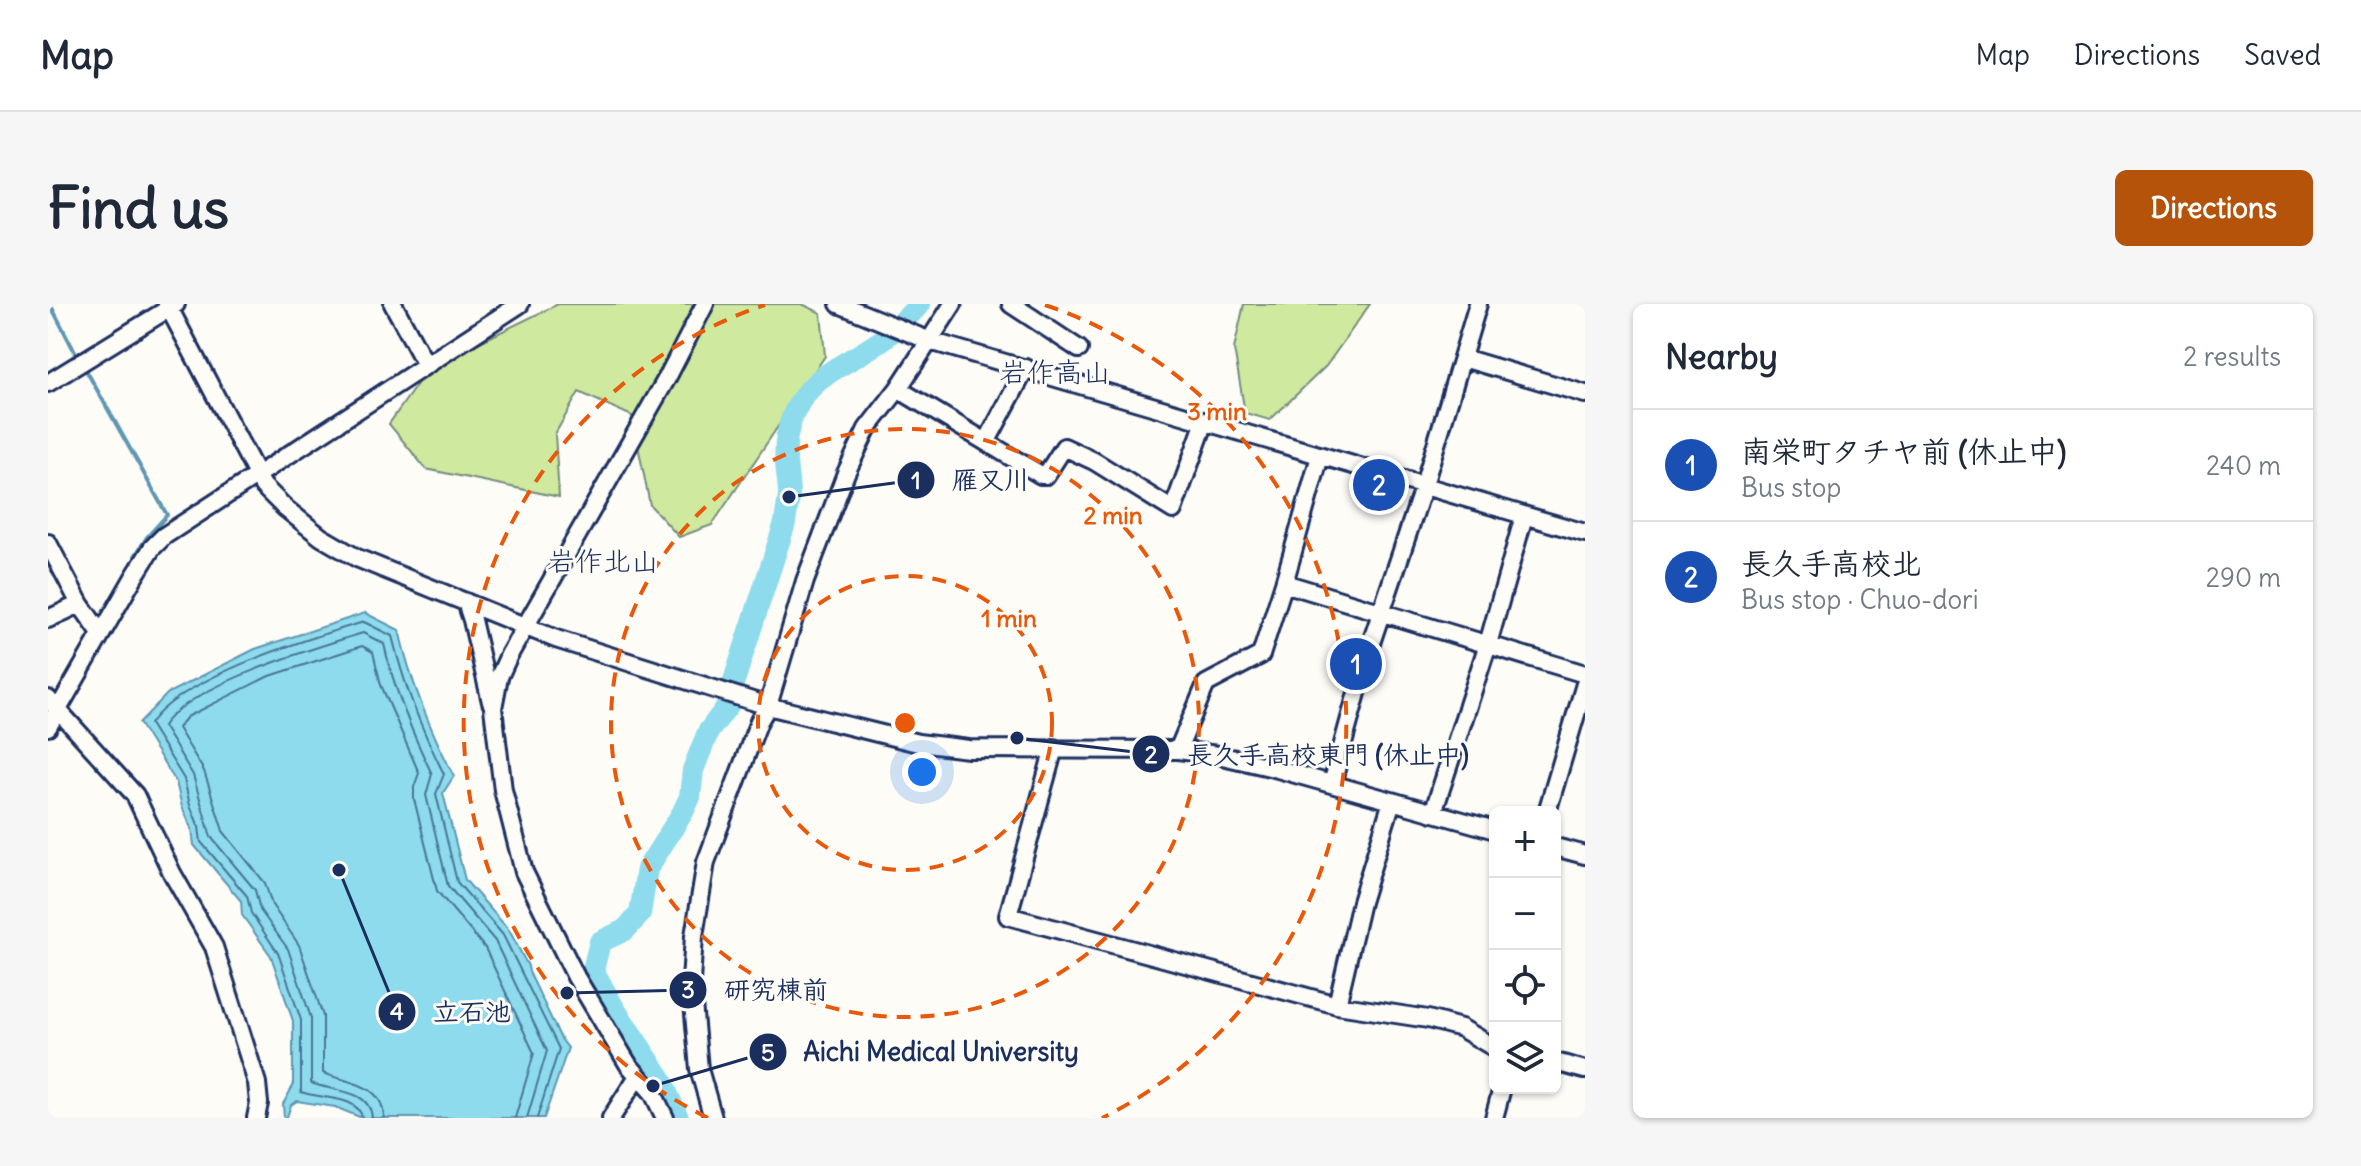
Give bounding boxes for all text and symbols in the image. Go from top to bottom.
text: Map [40,32,114,79]
text: Map [1975,37,2030,73]
text: Directions [2074,37,2200,73]
text: Saved [2244,37,2321,73]
button: Directions [2115,170,2313,246]
text: Find us [48,173,229,243]
text: Nearby [1665,335,1778,378]
text: 2 results [2183,340,2281,373]
district label: 岩作高山 [999,354,1111,390]
text: 3 min [1187,396,1247,426]
text: 南栄町タチヤ前 (休止中) [1741,432,2066,470]
text: 1 [1686,449,1696,482]
text: 240 m [2206,449,2281,482]
callout: 雁又川 [896,455,1046,505]
pin: 2 [1353,455,1405,515]
text: 雁又川 [952,463,1030,496]
text: 1 [911,465,921,495]
text: Bus stop [1741,471,1841,504]
text: 2 min [1083,500,1143,530]
district label: 岩作北山 [547,543,659,579]
text: 長久手高校北 [1741,544,1921,582]
text: 2 [1684,561,1698,594]
text: 290 m [2206,561,2281,594]
text: Bus stop · Chuo-dori [1741,583,1979,616]
text: 1 min [981,603,1037,633]
pin: 1 [1330,634,1382,694]
centre of rings [891,709,919,737]
callout: 長久手高校東門 (休止中) [1131,729,1485,779]
text: 長久手高校東門 (休止中) [1187,738,1469,771]
text: 2 [1144,739,1158,769]
your location [902,752,942,792]
map controls [1489,806,1561,1094]
button: + [1489,806,1561,878]
button: − [1489,878,1561,950]
button: locate [1489,950,1561,1022]
callout: 研究棟前 [668,965,844,1015]
text: 研究棟前 [724,973,828,1006]
text: 3 [681,974,695,1004]
callout: 立石池 [377,987,527,1037]
text: 立石池 [433,995,511,1028]
text: 4 [390,996,404,1026]
button: layers [1489,1022,1561,1094]
callout: Aichi Medical University [748,1027,1095,1077]
text: Aichi Medical University [803,1035,1079,1068]
text: 5 [761,1037,775,1067]

